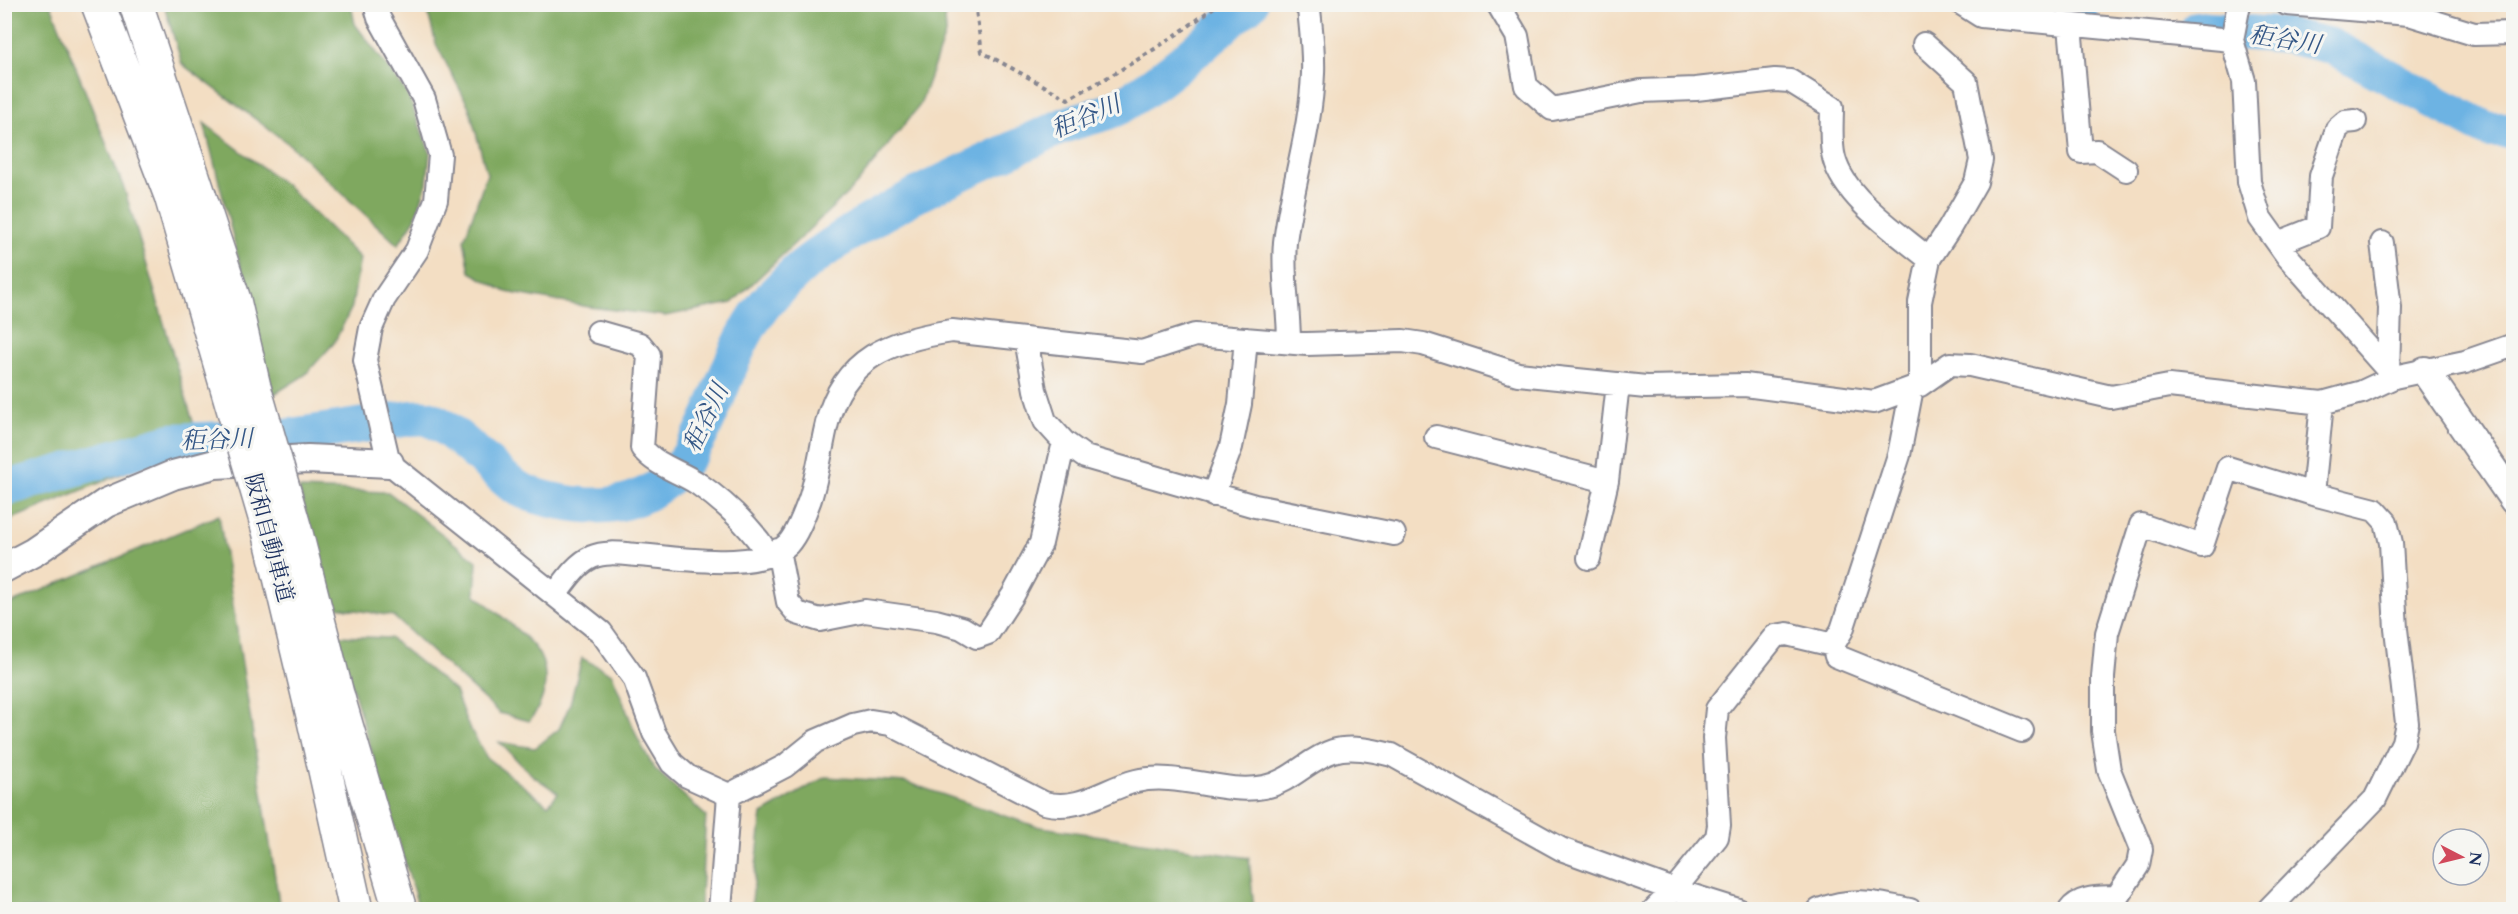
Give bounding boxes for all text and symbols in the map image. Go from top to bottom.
water label: 秬谷川 [2247,18,2326,62]
water label: 秬谷川 [1046,87,1128,146]
water label: 秬谷川 [675,376,738,458]
water label: 秬谷川 [180,422,257,458]
street label: 阪和自動車道 [237,470,301,606]
north arrow [2431,827,2491,887]
text: N [2463,850,2487,867]

